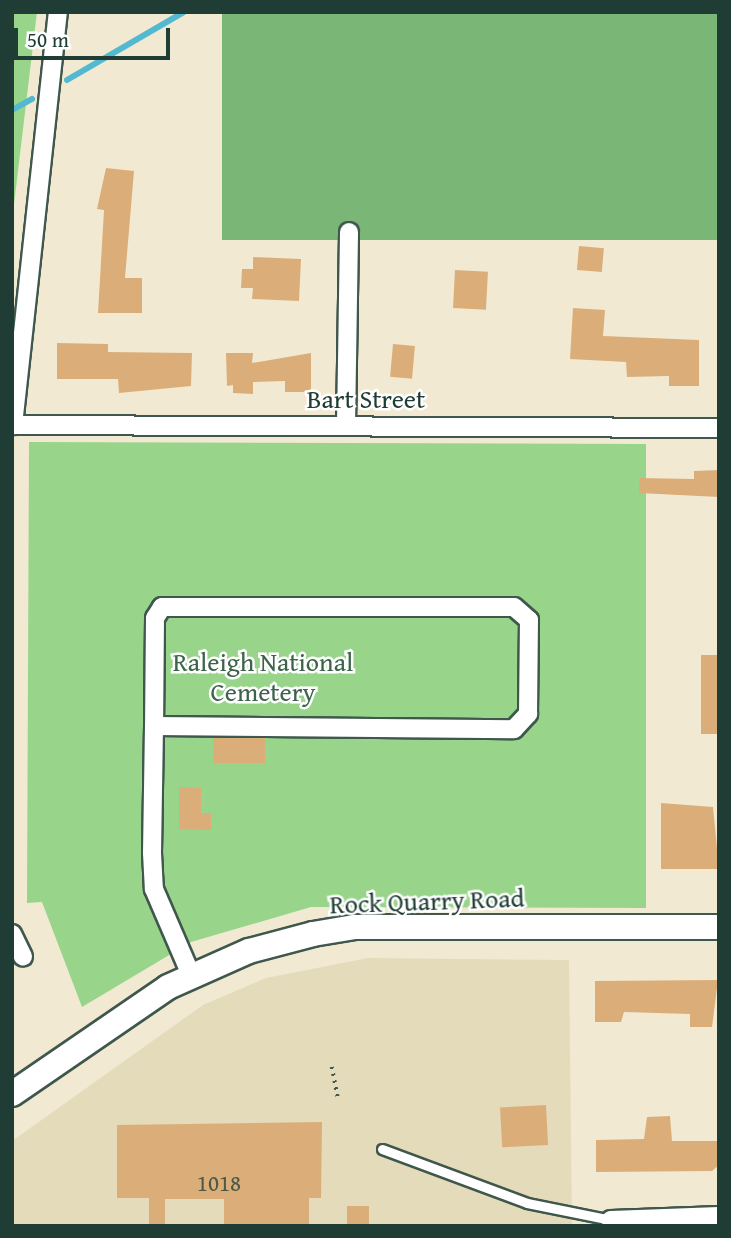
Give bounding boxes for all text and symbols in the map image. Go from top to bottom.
scale bar [18,14,173,58]
text: 50 m [27,24,69,55]
street label: Bart Street [307,383,425,415]
park label: Raleigh National Cemetery [173,646,353,708]
street label: Rock Quarry Road [329,882,525,920]
house number: 1018 [197,1169,241,1197]

